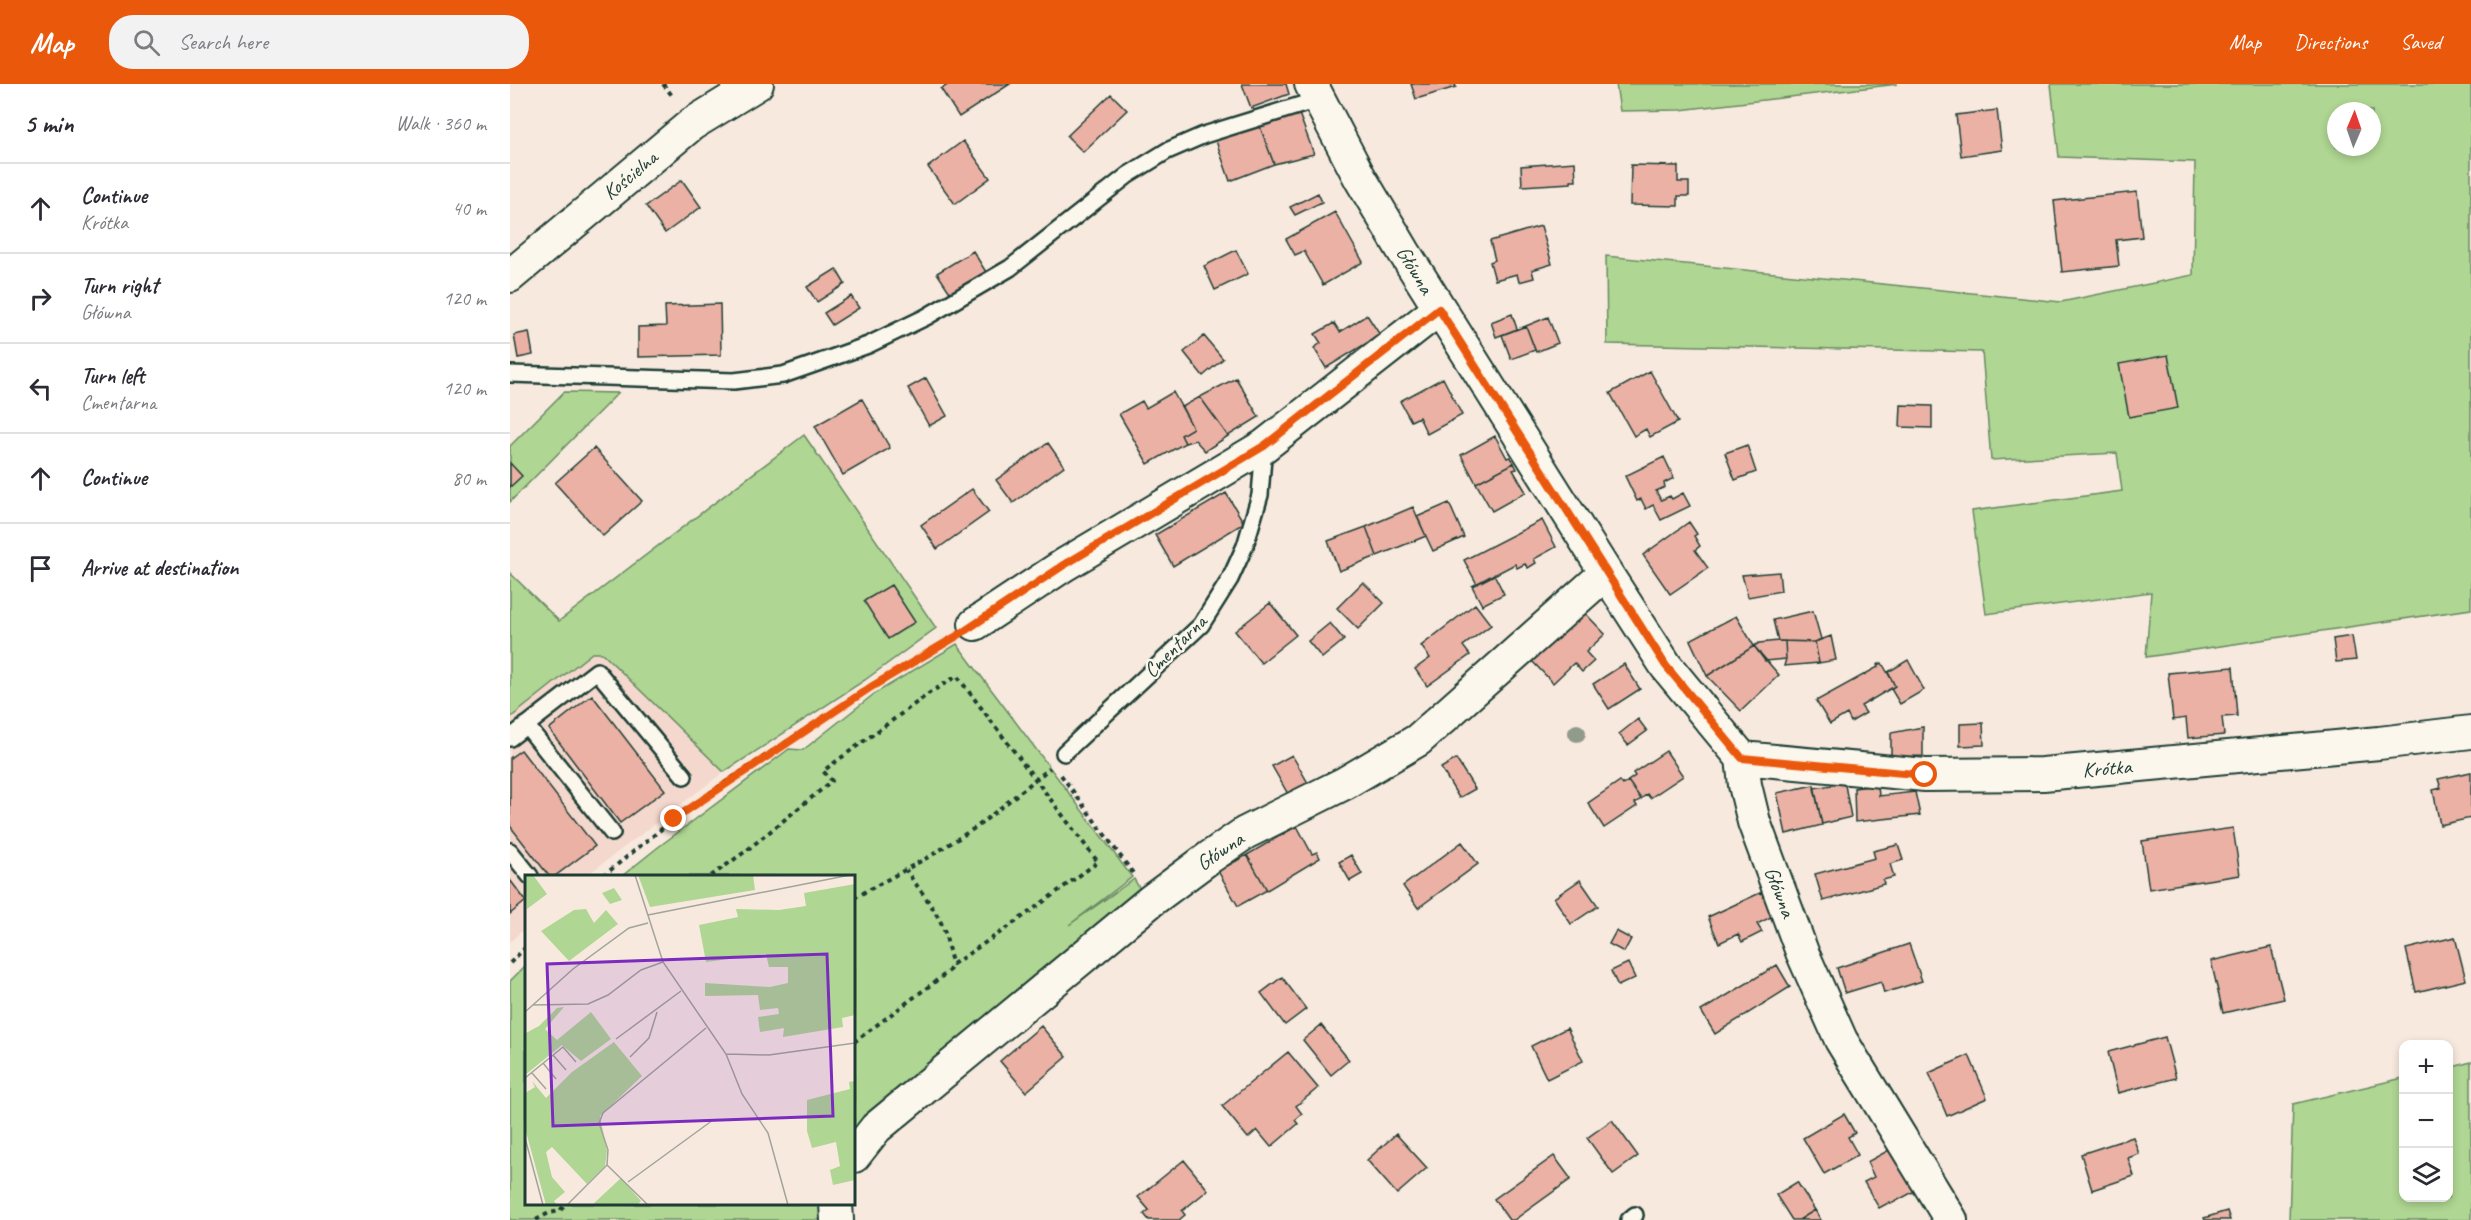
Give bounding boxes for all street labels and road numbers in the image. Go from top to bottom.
street label: Kościelna [597,143,665,205]
street label: Główna [1391,241,1440,300]
street label: Cmentarna [1138,607,1214,683]
street label: Krótka [2081,753,2134,783]
street label: Główna [1191,825,1250,876]
street label: Główna [1759,863,1802,923]

